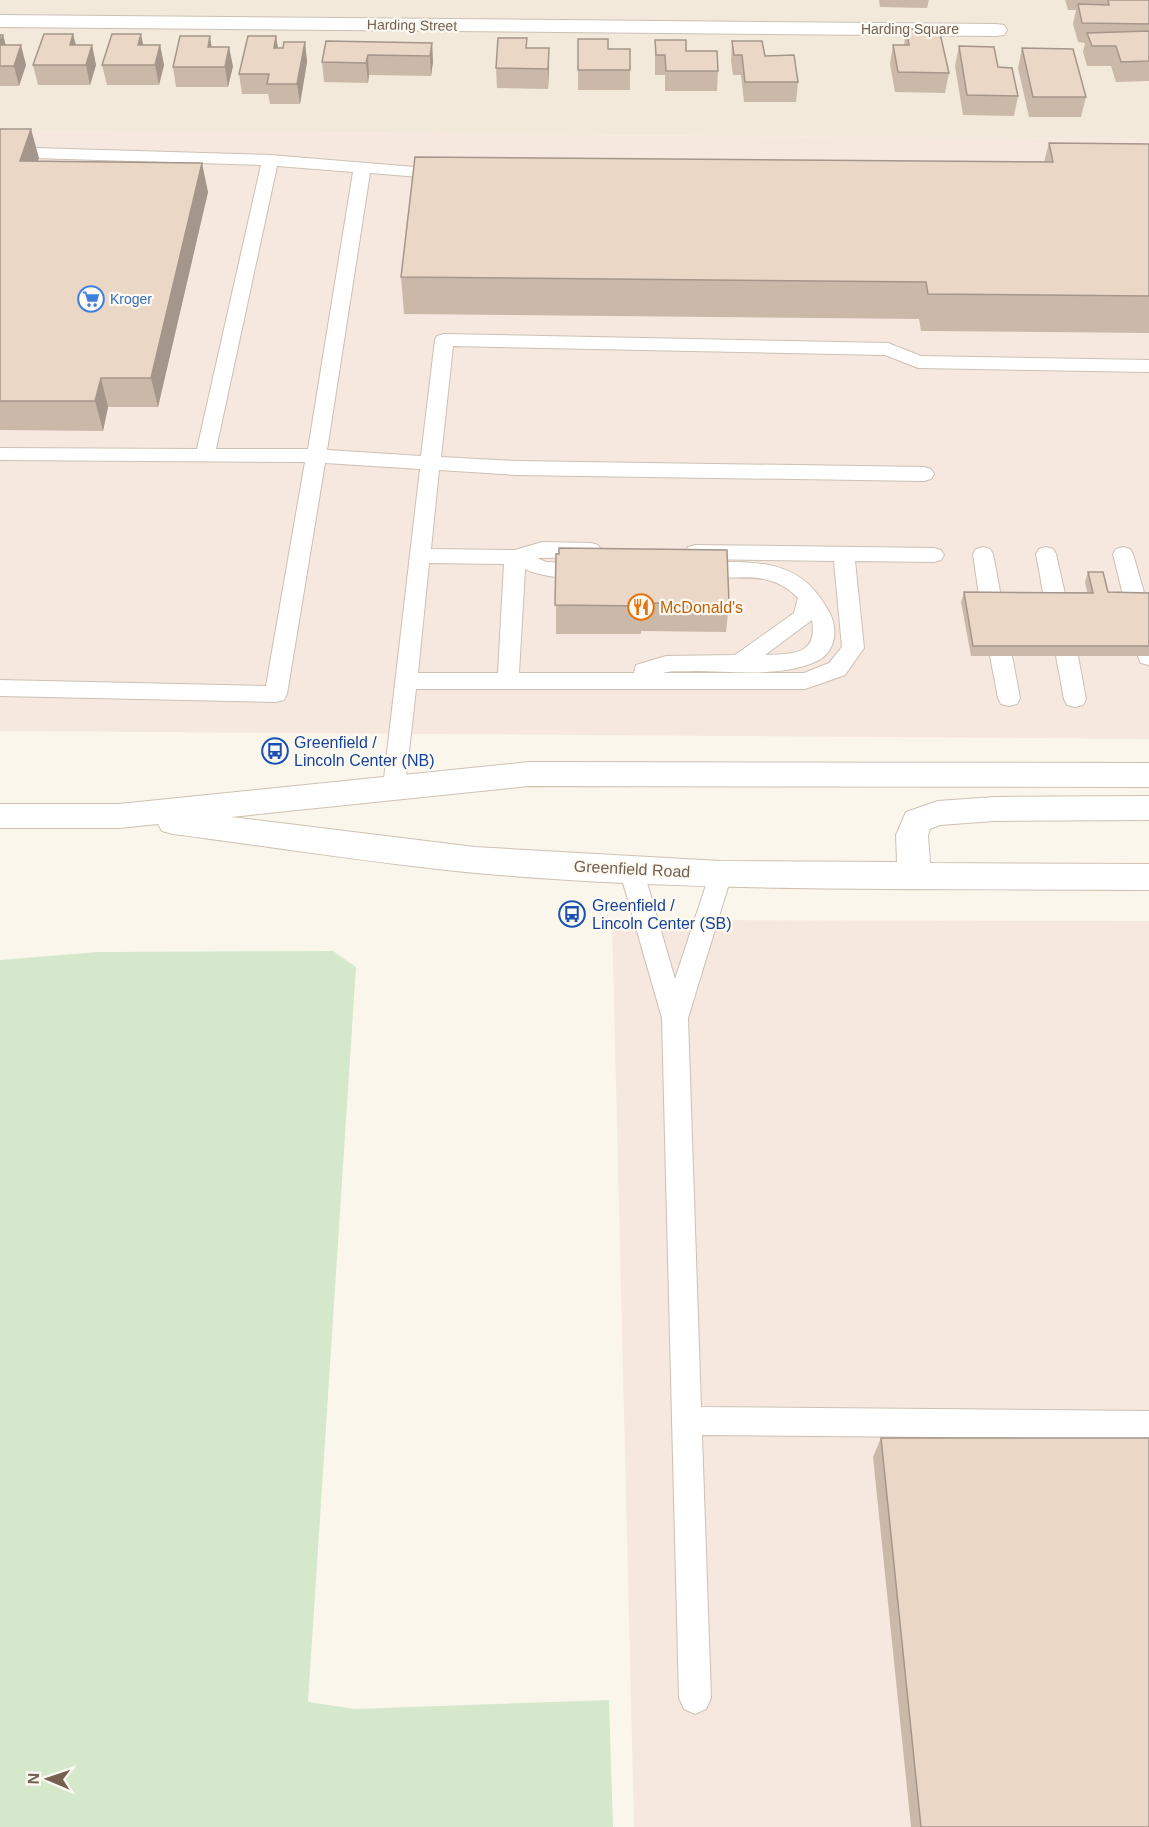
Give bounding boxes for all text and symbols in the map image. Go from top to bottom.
street label: Harding Street [367,16,457,34]
street label: Harding Square [861,21,959,37]
supermarket icon: Kroger [76,284,106,314]
place label: Kroger [110,291,152,307]
restaurant icon: McDonald's [626,592,656,622]
place label: McDonald's [660,599,743,616]
place label: Greenfield / Lincoln Center (NB) [294,734,435,769]
bus stop icon: Greenfield / Lincoln Center (NB) [260,736,290,766]
street label: Greenfield Road [573,857,691,881]
place label: Greenfield / Lincoln Center (SB) [592,897,732,932]
bus stop icon: Greenfield / Lincoln Center (SB) [557,899,587,929]
north arrow [18,1749,78,1809]
text: N [25,1772,42,1785]

